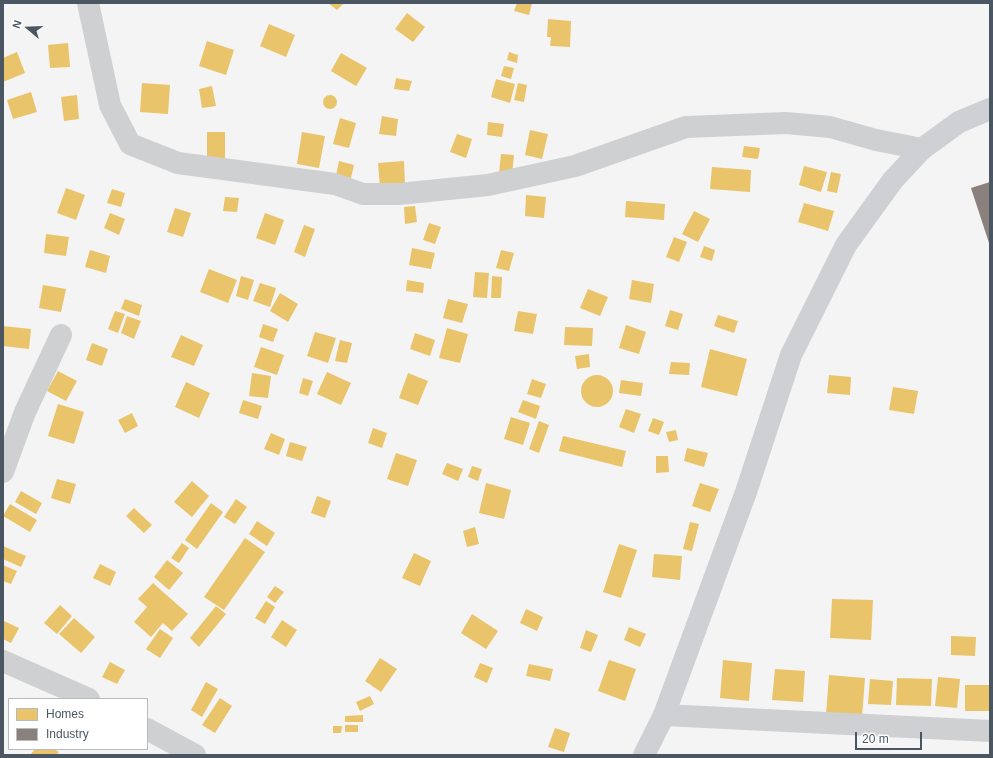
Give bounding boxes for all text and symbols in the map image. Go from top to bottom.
north arrow [8,8,48,48]
text: N [10,18,24,30]
legend [8,698,148,750]
text: Homes [46,707,84,721]
scale bar [857,724,924,750]
text: Industry [46,727,89,741]
text: 20 m [862,732,889,746]

